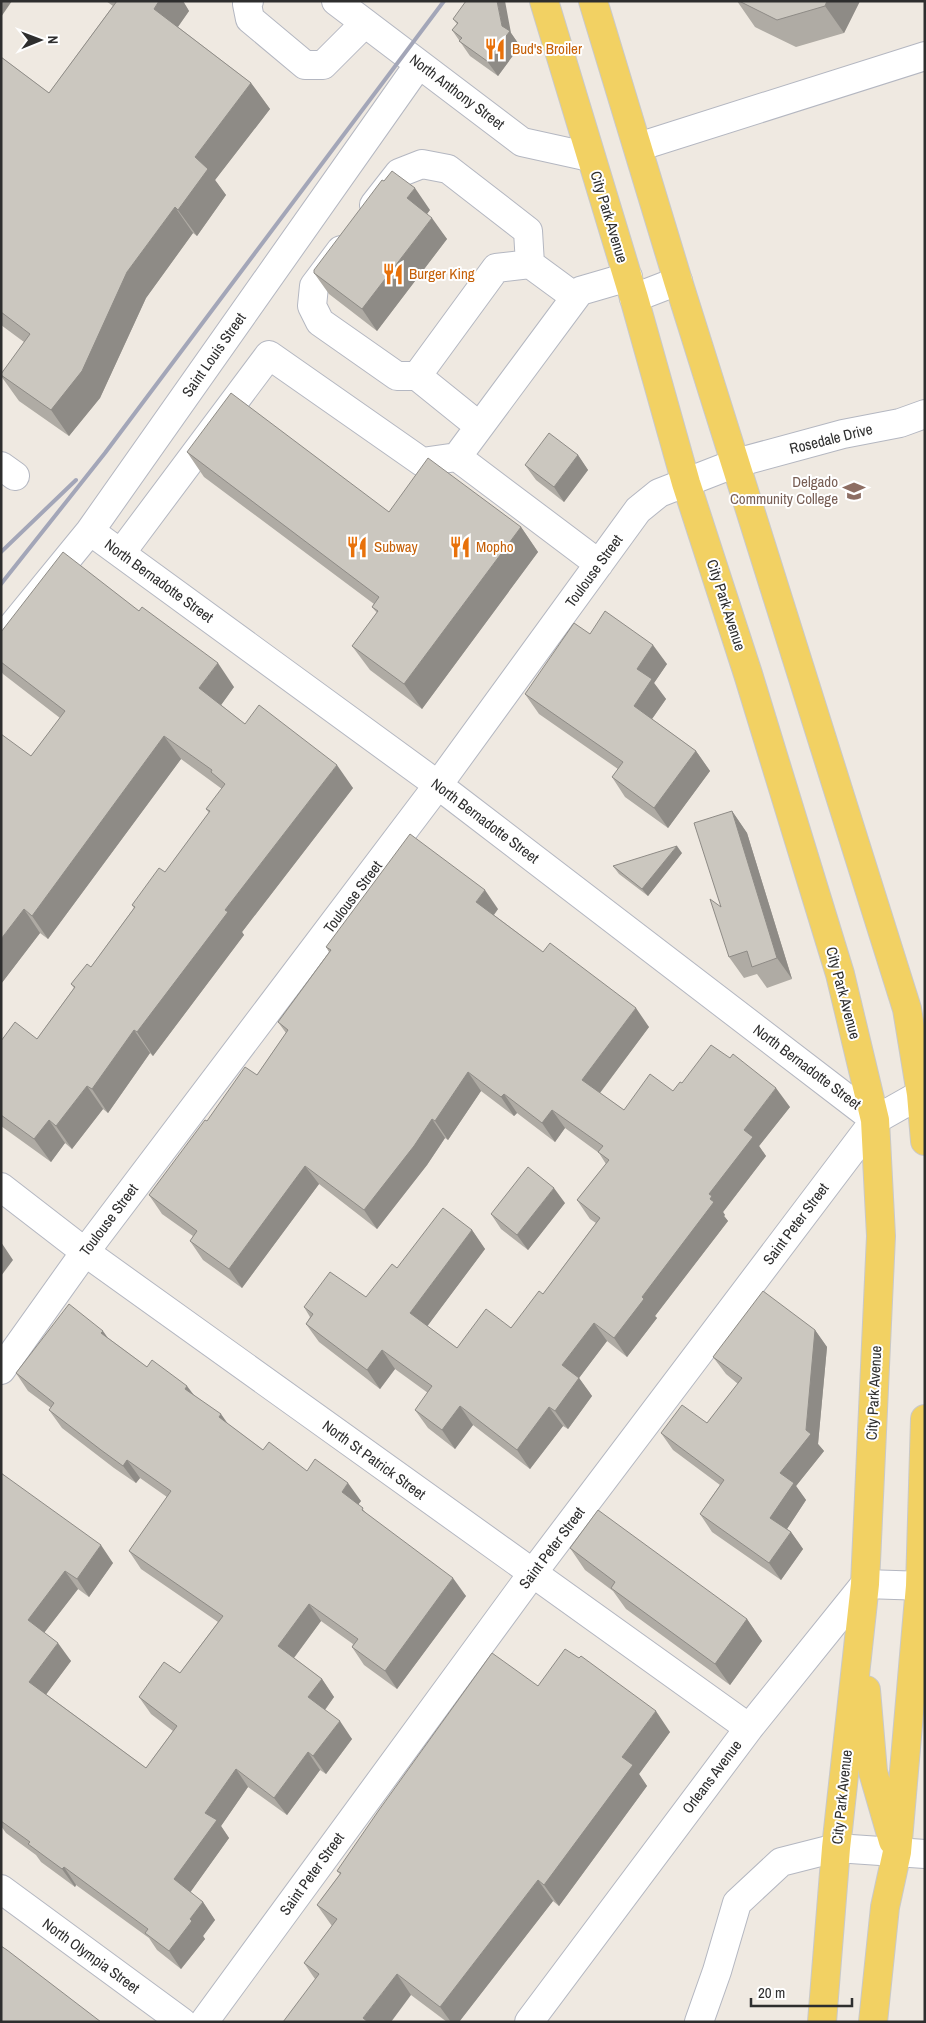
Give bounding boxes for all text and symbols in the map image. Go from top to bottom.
north arrow [15,15,65,65]
text: N [44,35,62,44]
restaurant icon: Bud's Broiler [482,36,508,62]
place label: Bud's Broiler [512,38,582,59]
street label: North Anthony Street [405,49,510,135]
street label: City Park Avenue [586,168,633,265]
restaurant icon: Burger King [380,261,406,287]
place label: Burger King [409,263,475,284]
street label: Saint Louis Street [177,308,251,401]
street label: Rosedale Drive [787,418,875,459]
place label: Delgado Community College [730,471,838,509]
school or university icon: Delgado Community College [841,478,867,504]
street label: Toulouse Street [560,529,628,611]
street label: North Bernadotte Street [101,534,218,628]
restaurant icon: Subway [344,534,370,560]
restaurant icon: Mopho [447,534,473,560]
place label: Subway [374,536,419,557]
place label: Mopho [476,536,514,557]
street label: City Park Avenue [702,556,751,653]
street label: North Bernadotte Street [427,773,544,868]
street label: Toulouse Street [318,856,387,937]
street label: City Park Avenue [821,944,866,1042]
street label: North Bernadotte Street [749,1019,866,1114]
street label: Saint Peter Street [758,1178,834,1269]
street label: Toulouse Street [74,1179,143,1260]
street label: City Park Avenue [861,1345,886,1441]
street label: North St Patrick Street [318,1415,431,1505]
street label: Saint Peter Street [514,1502,590,1593]
street label: Orleans Avenue [677,1735,746,1818]
street label: City Park Avenue [826,1749,857,1845]
street label: Saint Peter Street [274,1828,349,1919]
street label: North Olympia Street [38,1913,145,1998]
scale bar [751,1976,852,2008]
text: 20 m [758,1982,785,2003]

